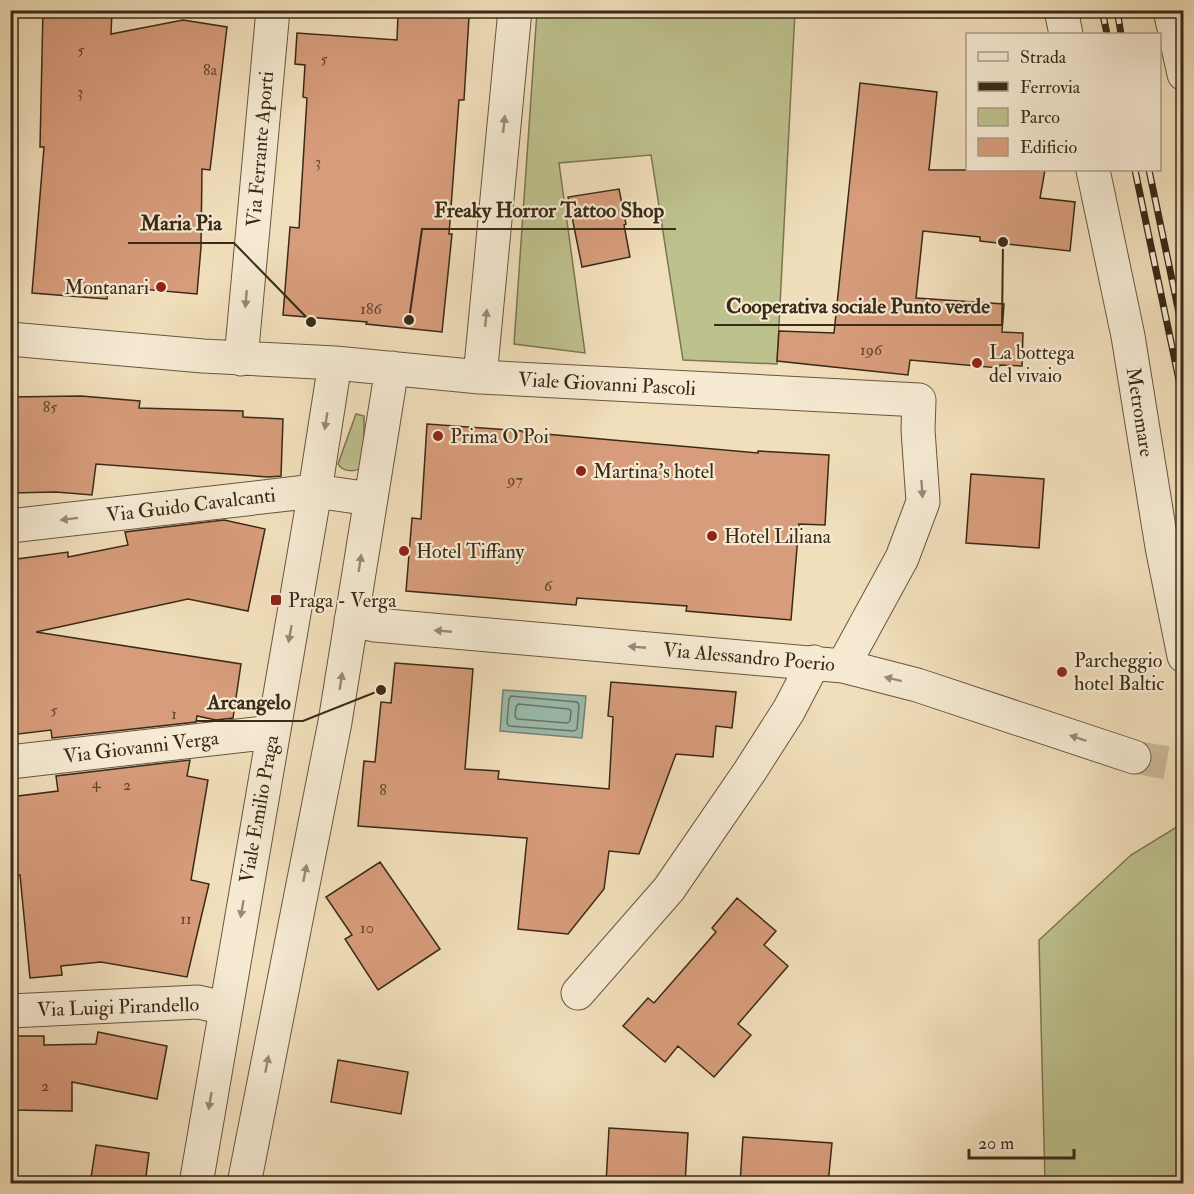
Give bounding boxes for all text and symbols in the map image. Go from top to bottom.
legend [966,33,1161,171]
house number: 5 [77,40,85,60]
text: Strada [1020,46,1067,69]
house number: 5 [320,49,328,69]
house number: 8a [203,60,217,80]
street label: Via Ferrante Aporti [241,70,280,228]
text: Ferrovia [1020,76,1081,99]
house number: 3 [77,82,83,102]
text: Parco [1020,106,1060,129]
one-way arrow [499,115,509,134]
text: Edificio [1020,136,1077,159]
house number: 3 [315,152,321,172]
callout: Freaky Horror Tattoo Shop [422,190,676,229]
text: Freaky Horror Tattoo Shop [434,197,664,224]
callout: Maria Pia [128,204,234,243]
text: Maria Pia [139,210,223,237]
place label: Montanari [64,275,149,300]
marker: Montanari [154,280,168,294]
callout: Cooperativa sociale Punto verde [714,286,1002,325]
one-way arrow [242,289,251,308]
text: Cooperativa sociale Punto verde [726,293,990,320]
house number: 186 [360,299,383,319]
one-way arrow [481,309,491,328]
house number: 196 [860,340,883,360]
place label: La bottega del vivaio [989,340,1076,388]
marker: La bottega del vivaio [970,356,984,370]
street label: Metromare [1121,365,1159,459]
street label: Viale Giovanni Pascoli [518,367,696,401]
house number: 85 [43,397,57,417]
one-way arrow [322,412,331,431]
place label: Prima O Poi [450,424,549,449]
marker: Prima O Poi [431,429,445,443]
place label: Martina's hotel [593,459,714,484]
marker: Martina's hotel [574,464,588,478]
house number: 97 [506,470,523,490]
one-way arrow [917,479,926,498]
street label: Via Guido Cavalcanti [105,482,277,528]
one-way arrow [60,515,79,524]
place label: Hotel Liliana [724,524,832,549]
marker: Hotel Liliana [705,529,719,543]
place label: Hotel Tiffany [416,539,526,564]
marker: Hotel Tiffany [397,544,411,558]
one-way arrow [356,553,365,572]
house number: 6 [544,576,553,596]
place label: Praga - Verga [288,588,397,613]
marker: Praga - Verga [269,593,283,607]
one-way arrow [285,625,294,644]
one-way arrow [433,626,452,635]
street label: Via Alessandro Poerio [662,637,836,677]
one-way arrow [628,642,647,652]
place label: Parcheggio hotel Baltic [1074,648,1164,696]
marker: Parcheggio hotel Baltic [1055,665,1069,679]
one-way arrow [337,672,346,691]
one-way arrow [884,673,902,683]
callout: Arcangelo [196,682,303,721]
text: Arcangelo [206,689,291,716]
house number: 5 [50,700,58,720]
house number: 1 [171,704,177,724]
street label: Via Giovanni Verga [62,725,221,769]
street label: Viale Emilio Praga [234,732,284,885]
one-way arrow [1069,733,1087,743]
house number: 4 [92,773,102,793]
house number: 2 [123,775,131,795]
house number: 8 [379,780,387,800]
one-way arrow [301,863,310,882]
one-way arrow [238,900,247,919]
house number: 11 [180,909,192,929]
house number: 10 [360,918,374,938]
street label: Via Luigi Pirandello [37,992,199,1022]
one-way arrow [263,1054,272,1073]
house number: 2 [41,1076,49,1096]
one-way arrow [205,1092,214,1111]
scale bar [969,1122,1074,1160]
text: 20 m [978,1132,1014,1155]

